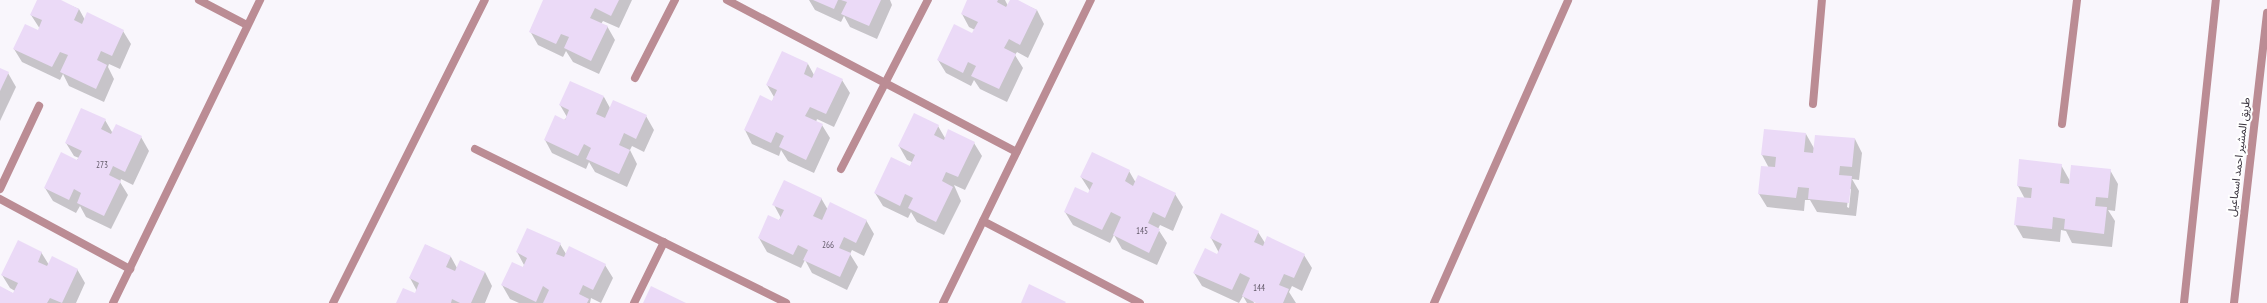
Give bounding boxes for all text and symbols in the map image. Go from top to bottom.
street label: طريق المشير احمد اسماعيل [2225,97,2253,217]
house number: 273 [96,160,108,170]
house number: 145 [1136,226,1148,236]
house number: 266 [822,240,834,250]
house number: 144 [1253,283,1265,293]

